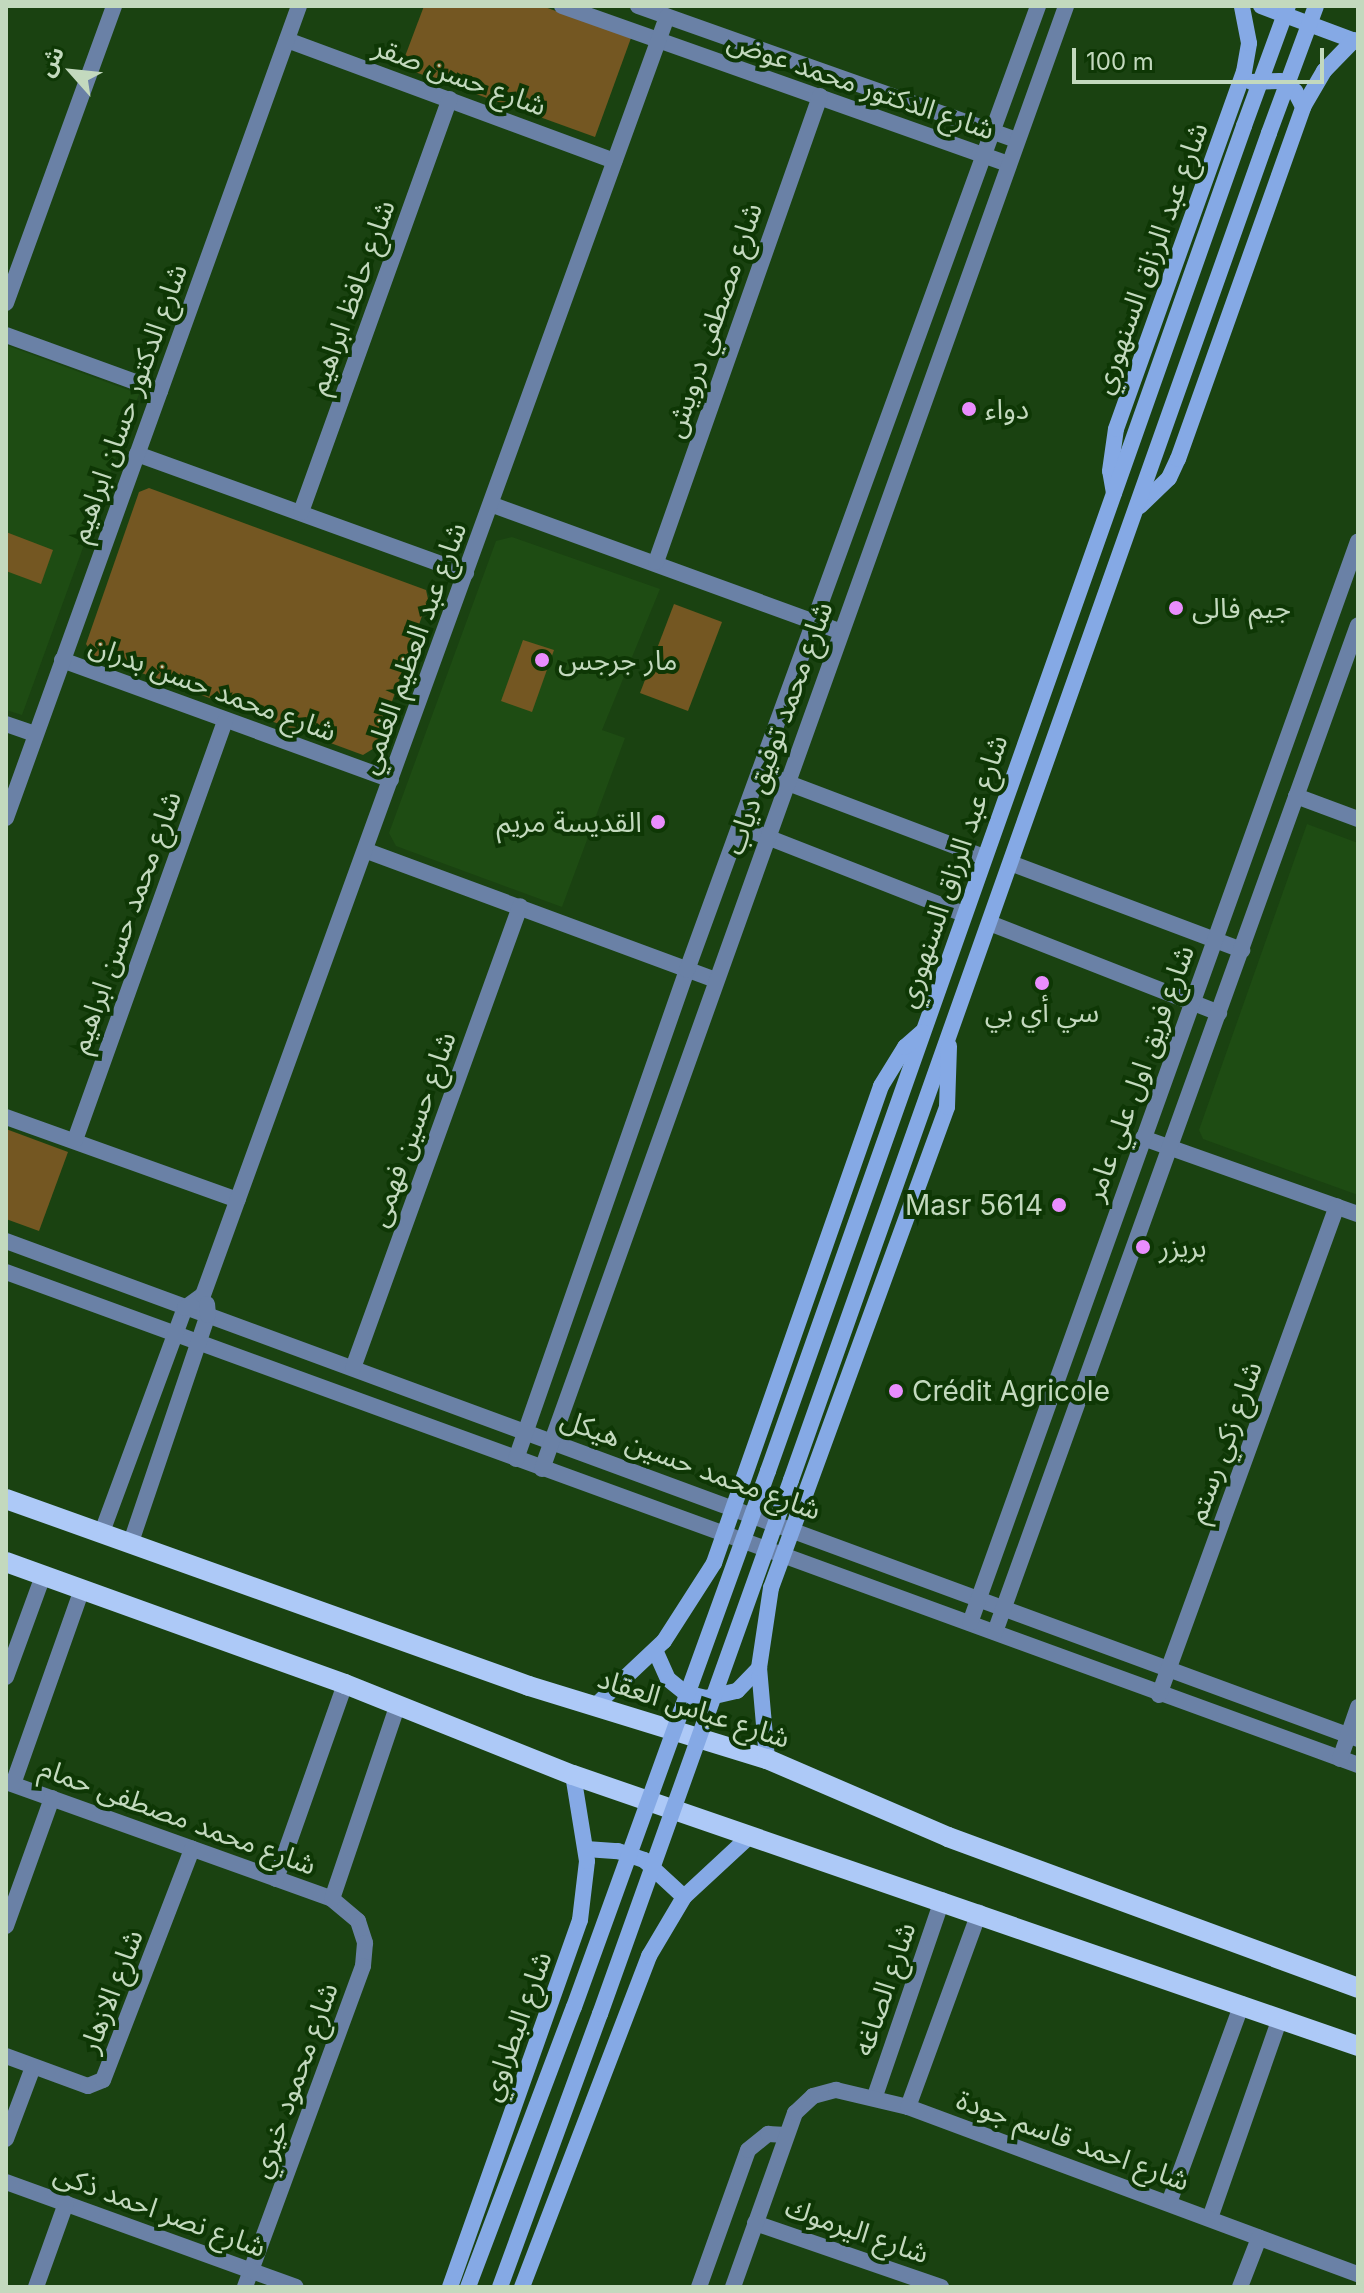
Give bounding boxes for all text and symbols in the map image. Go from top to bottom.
street label: شارع الدكتور محمد عوض [723,24,999,146]
street label: شارع حسن صقر [369,29,551,123]
north arrow [32,32,112,112]
scale bar [1076,32,1328,82]
text: ش [32,42,69,80]
text: 100 m [1086,47,1154,76]
street label: شارع عبد الرزاق السنهوري [1085,118,1215,398]
street label: شارع حافظ ابراهيم [300,195,402,399]
street label: شارع مصطفي درويش [657,198,769,442]
street label: شارع الدكتور حسان ابراهيم [62,259,194,547]
place label: دواء [985,392,1029,426]
marker: دواء [960,400,978,418]
street label: شارع عبد العظيم الغلمي [351,518,473,778]
place label: جيم فالى [1192,591,1291,625]
street label: شارع محمد توفيق دياب [717,597,839,859]
marker: جيم فالى [1167,599,1185,617]
street label: شارع محمد حسن بدران [85,628,341,748]
place label: مار جرجس [558,643,677,677]
marker: مار جرجس [533,651,551,669]
street label: شارع عبد الرزاق السنهوري [890,730,1014,1012]
street label: شارع محمد حسن ابراهيم [62,787,188,1057]
place label: القديسة مريم [497,805,642,839]
marker: القديسة مريم [649,813,667,831]
street label: شارع فريق اول علي عامر [1077,941,1201,1205]
marker: سي أي بي [1033,974,1051,992]
place label: سي أي بي [985,995,1099,1029]
street label: شارع حسين فهمى [361,1027,463,1231]
place label: Masr 5614 [905,1188,1043,1222]
marker: Masr 5614 [1050,1196,1068,1214]
place label: بريزر [1159,1230,1207,1264]
marker: بريزر [1134,1238,1152,1256]
street label: شارع زكي رستم [1179,1357,1269,1527]
place label: Crédit Agricole [912,1374,1110,1408]
marker: Crédit Agricole [887,1382,905,1400]
street label: شارع محمد حسين هيكل [556,1401,826,1527]
street label: شارع عباس العقاد [594,1661,794,1755]
street label: شارع محمد مصطفى حمام [35,1750,321,1882]
street label: شارع الصاغه [846,1918,922,2060]
street label: شارع الازهار [72,1925,150,2057]
street label: شارع البطراوي [473,1947,559,2105]
street label: شارع محمود خيري [243,1978,345,2182]
street label: شارع احمد قاسم جودة [952,2082,1194,2198]
street label: شارع نصر احمد ذكى [49,2156,271,2264]
street label: شارع اليرموك [781,2190,933,2270]

